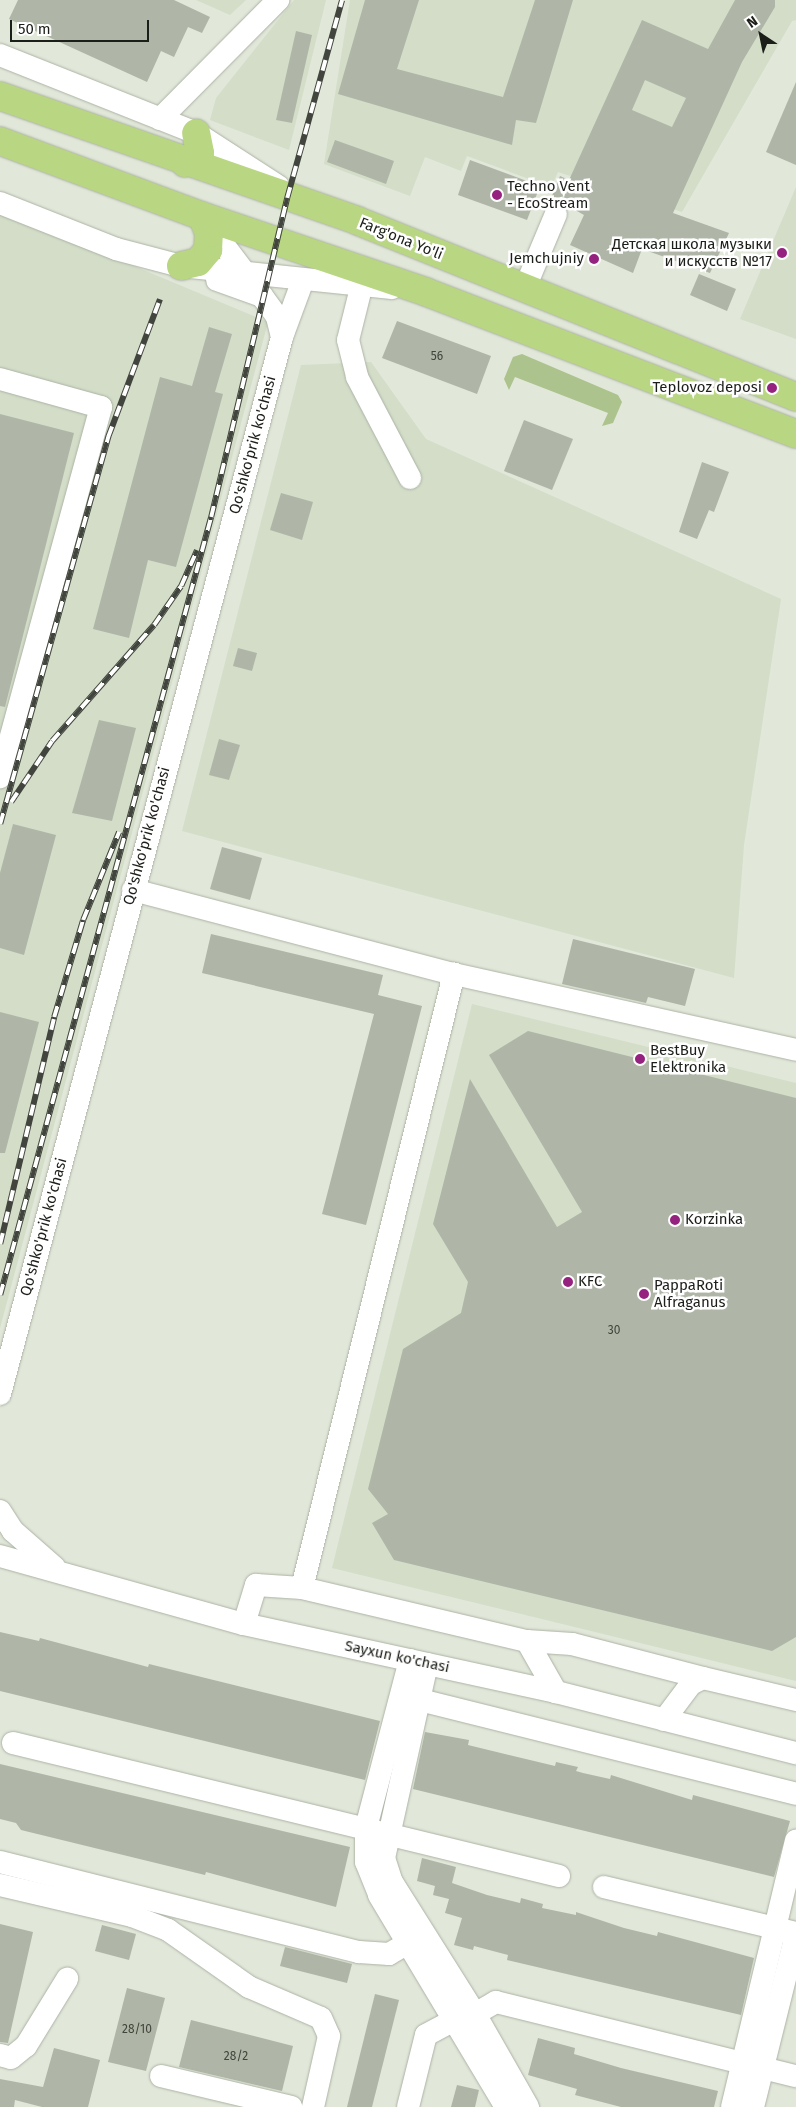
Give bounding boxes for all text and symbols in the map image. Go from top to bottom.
scale bar [12,10,151,42]
north arrow [736,10,786,60]
text: N [744,13,761,32]
text: 50 m [18,20,51,38]
place label: Techno Vent - EcoStream [507,177,590,212]
marker: Techno Vent - EcoStream [491,189,503,201]
street label: Farg'ona Yo'li [357,214,445,264]
place label: Детская школа музыки и искусств №17 [612,235,772,270]
marker: Детская школа музыки и искусств №17 [776,247,788,259]
place label: Jemchujniy [509,250,584,268]
marker: Jemchujniy [588,253,600,265]
house number: 56 [431,350,443,364]
street label: Qo'shko'prik ko'chasi [226,374,280,516]
place label: Teplovoz deposi [652,379,762,397]
marker: Teplovoz deposi [766,382,778,394]
street label: Qo'shko'prik ko'chasi [120,765,174,907]
place label: BestBuy Elektronika [650,1041,726,1076]
marker: BestBuy Elektronika [634,1053,646,1065]
street label: Qo'shko'prik ko'chasi [17,1156,71,1298]
place label: Korzinka [685,1211,743,1229]
marker: Korzinka [669,1214,681,1226]
place label: KFC [578,1273,602,1291]
marker: KFC [562,1276,574,1288]
place label: PappaRoti Alfraganus [654,1276,725,1311]
marker: PappaRoti Alfraganus [638,1288,650,1300]
house number: 30 [608,1324,620,1338]
street label: Sayxun ko'chasi [343,1637,451,1677]
house number: 28/10 [122,2023,152,2037]
house number: 28/2 [224,2050,248,2064]

